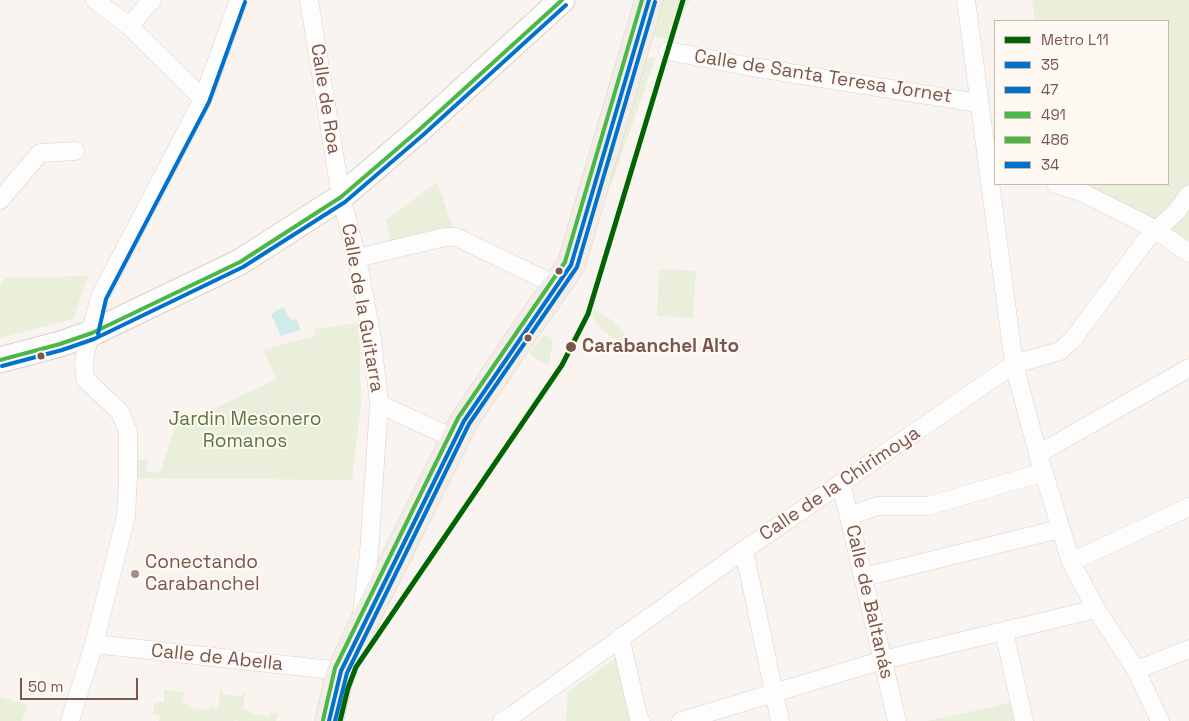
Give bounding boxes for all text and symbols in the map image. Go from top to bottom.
legend [994,20,1169,185]
text: Metro L11 [1041,30,1109,49]
street label: Calle de Roa [305,42,345,156]
street label: Calle de Santa Teresa Jornet [692,45,954,109]
text: 35 [1041,55,1059,74]
text: 47 [1041,80,1058,99]
text: 491 [1041,105,1066,124]
text: 486 [1041,130,1069,149]
text: 34 [1041,155,1059,174]
street label: Calle de la Guitarra [336,222,388,394]
unlabelled marker [554,266,564,276]
unlabelled marker [523,333,533,343]
place label: Carabanchel Alto [582,336,739,358]
marker: Carabanchel Alto [564,340,578,354]
unlabelled marker [36,351,46,361]
park label: Jardin Mesonero Romanos [169,409,321,453]
street label: Calle de la Chirimoya [756,422,924,546]
street label: Calle de Baltanás [840,523,898,681]
place label: Conectando Carabanchel [145,552,260,596]
marker: Conectando Carabanchel [129,568,141,580]
street label: Calle de Abella [150,640,284,676]
scale bar [22,668,140,700]
text: 50 m [28,677,63,696]

